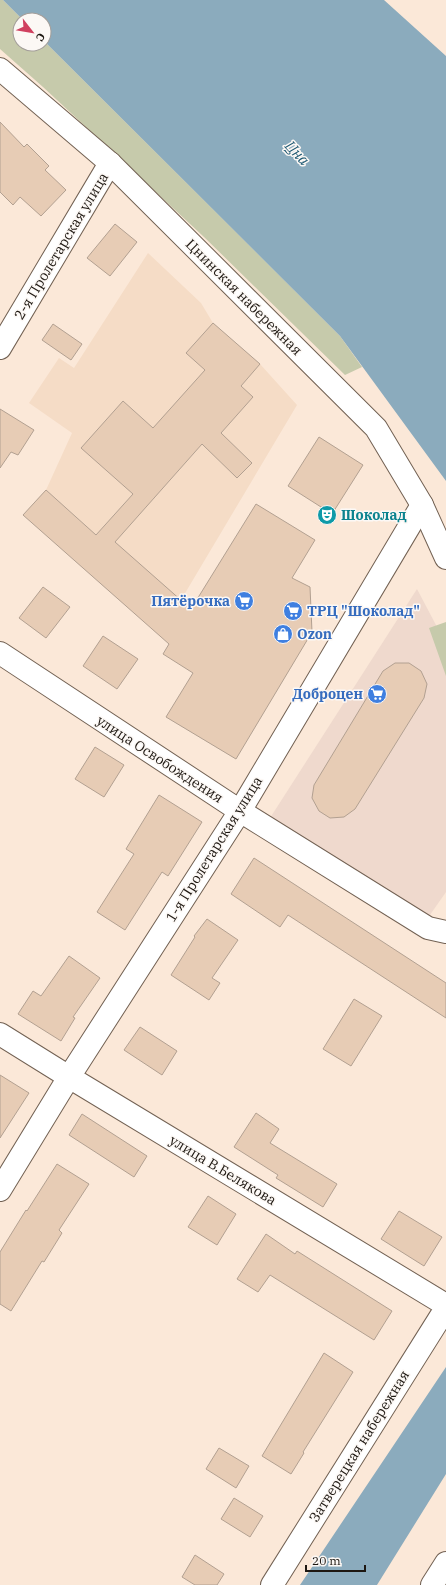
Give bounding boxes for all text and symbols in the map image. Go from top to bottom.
north arrow [12,12,52,52]
text: С [33,30,48,44]
water label: Цна [280,136,314,170]
street label: 2-я Пролетарская улица [10,169,112,323]
street label: Цнинская набережная [182,235,306,359]
theatre icon: Шоколад [316,504,338,526]
place label: Шоколад [341,506,407,524]
supermarket icon: Пятёрочка [233,590,255,612]
place label: Пятёрочка [151,592,230,610]
supermarket icon: ТРЦ "Шоколад" [282,600,304,622]
place label: ТРЦ "Шоколад" [307,602,420,620]
shop icon: Ozon [272,623,294,645]
place label: Ozon [297,625,332,643]
supermarket icon: Доброцен [366,683,388,705]
place label: Доброцен [292,685,363,703]
street label: улица Освобождения [93,711,227,807]
street label: 1-я Пролетарская улица [162,772,266,925]
street label: улица В.Белякова [166,1131,280,1209]
street label: Затверецкая набережная [305,1367,413,1525]
scale bar [306,1547,365,1573]
text: 20 m [312,1553,341,1568]

